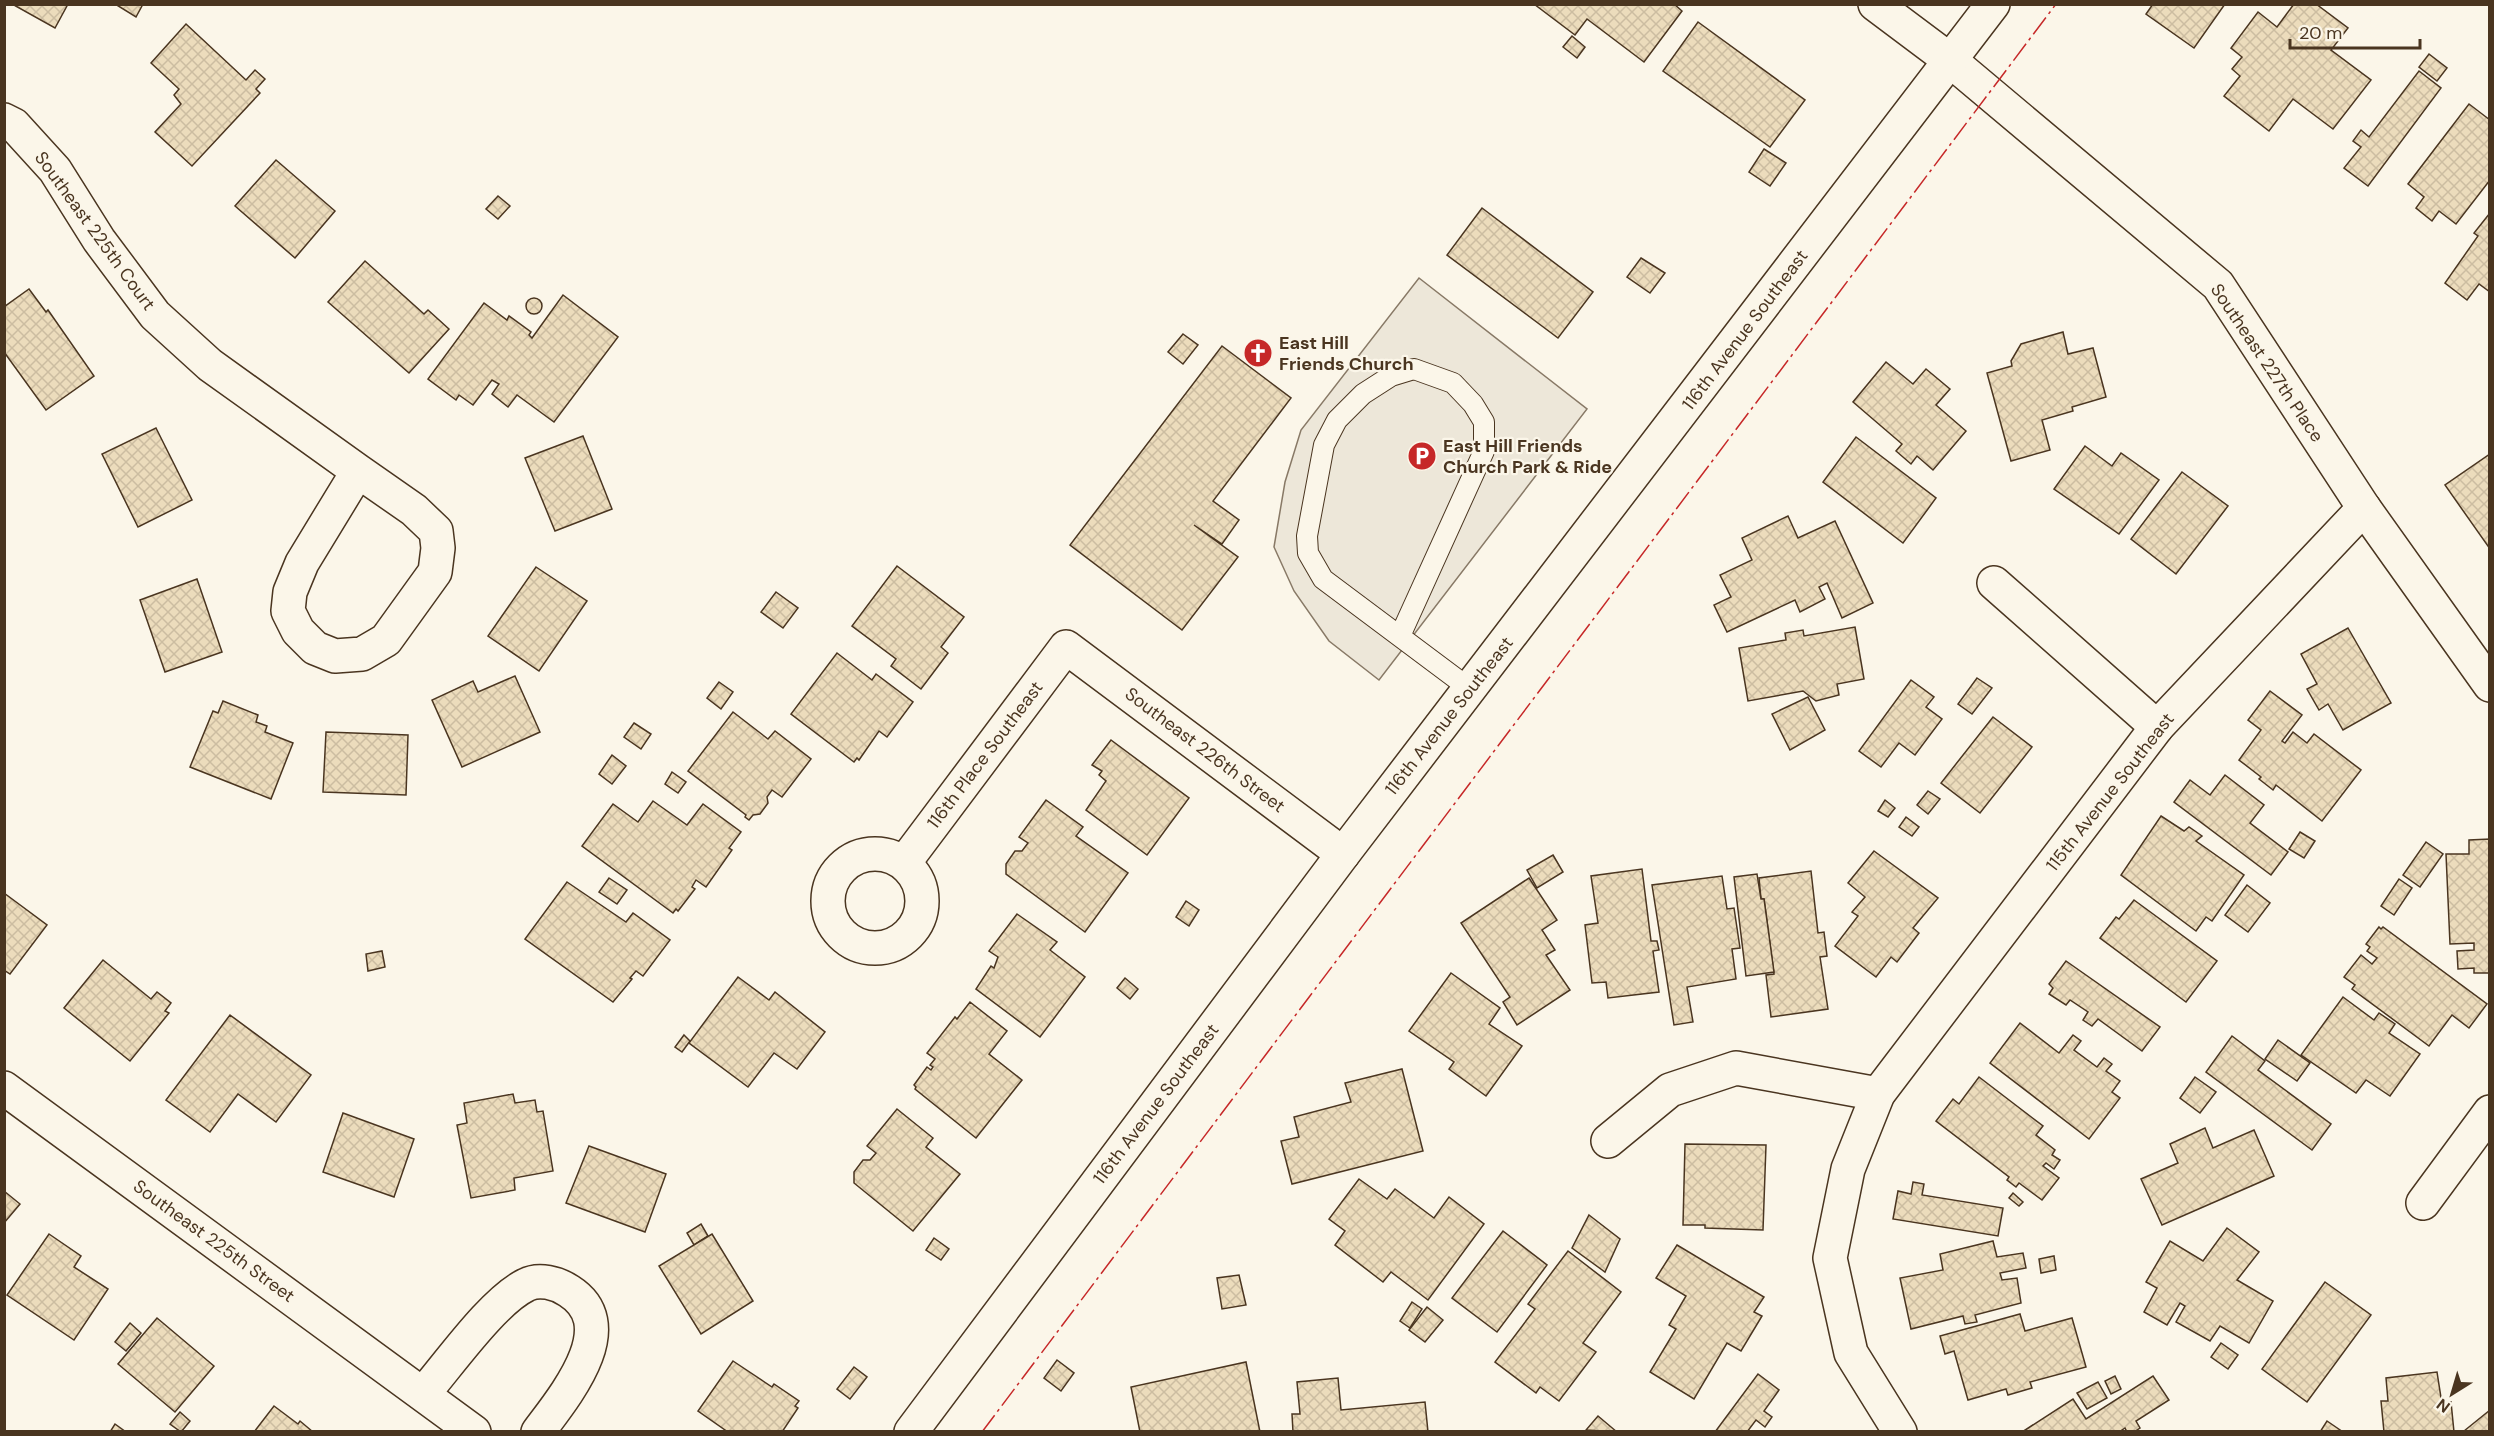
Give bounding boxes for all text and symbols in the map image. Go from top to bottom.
scale bar [2290,12,2420,50]
text: 20 m [2299,21,2342,45]
street label: Southeast 225th Court [29,147,161,315]
street label: 116th Avenue Southeast [1677,245,1813,415]
street label: Southeast 227th Place [2205,279,2329,447]
place label: East Hill Friends Church [1279,331,1414,376]
church icon: East Hill Friends Church [1242,337,1274,369]
place label: East Hill Friends Church Park & Ride [1443,434,1612,479]
parking icon: East Hill Friends Church Park & Ride [1406,440,1438,472]
street label: 116th Avenue Southeast [1379,632,1519,800]
street label: 116th Place Southeast [922,676,1048,834]
street label: Southeast 226th Street [1120,682,1290,818]
street label: 115th Avenue Southeast [2041,708,2179,876]
street label: 116th Avenue Southeast [1088,1019,1224,1189]
street label: Southeast 225th Street [128,1174,300,1308]
north arrow [2422,1364,2482,1424]
text: N [2432,1394,2454,1417]

